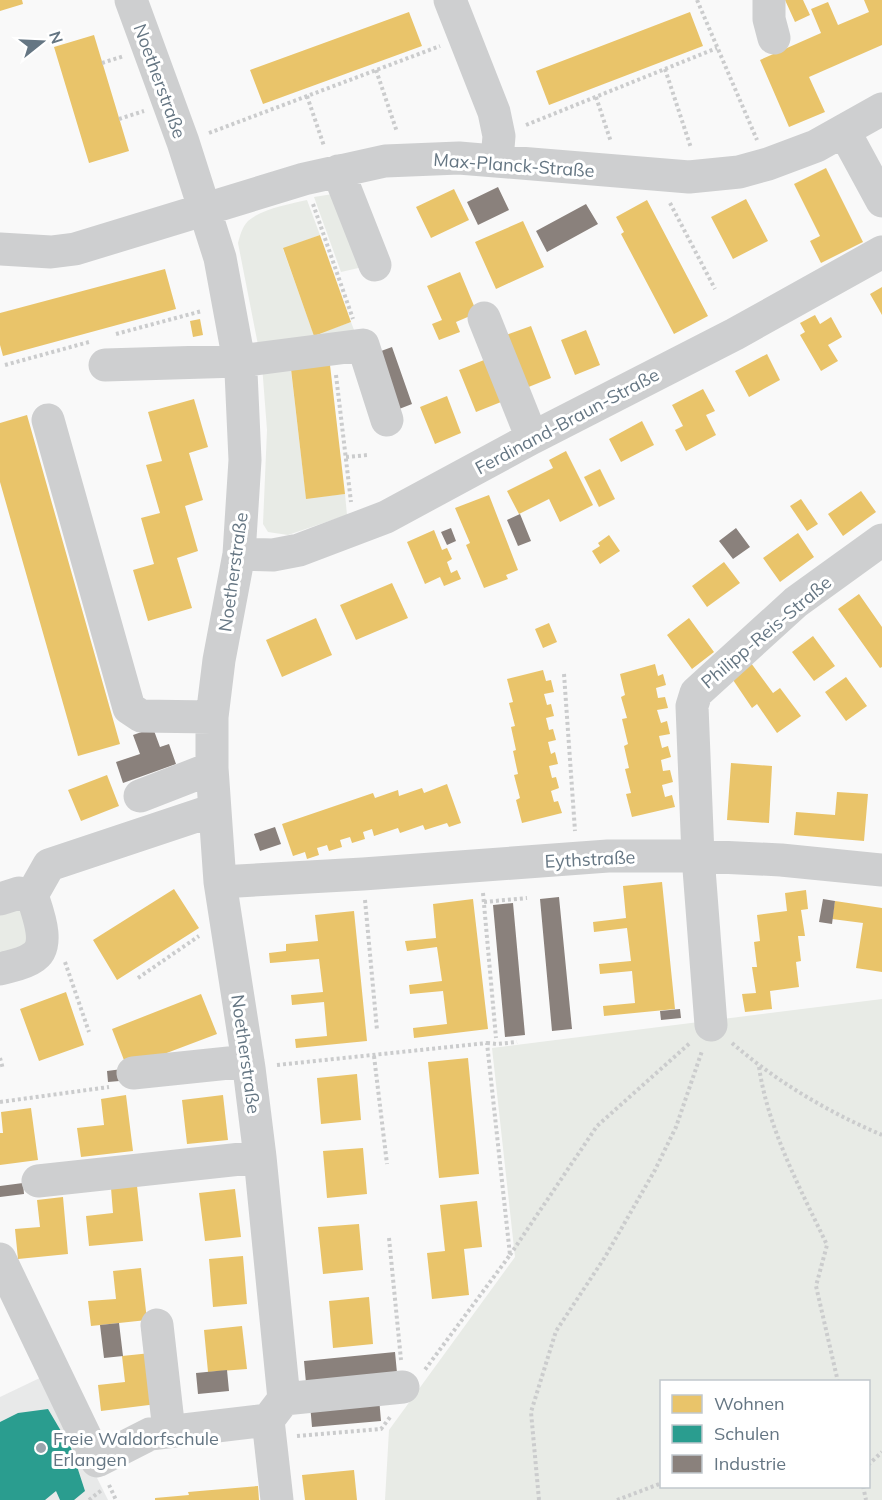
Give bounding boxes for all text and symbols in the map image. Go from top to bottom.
north arrow [12,12,72,72]
street label: Noetherstraße [129,21,191,141]
text: N [45,29,68,46]
street label: Max-Planck-Straße [433,148,595,182]
street label: Ferdinand-Braun-Straße [471,363,663,479]
street label: Noetherstraße [213,511,253,633]
street label: Philipp-Reis-Straße [696,571,836,693]
street label: Eythstraße [544,845,636,873]
street label: Noetherstraße [226,993,266,1115]
legend [660,1380,870,1488]
text: Wohnen [714,1392,785,1415]
text: Schulen [714,1422,780,1445]
place label: Freie Waldorfschule Erlangen [53,1427,219,1471]
marker: Freie Waldorfschule Erlangen [34,1441,48,1455]
text: Industrie [714,1452,786,1475]

